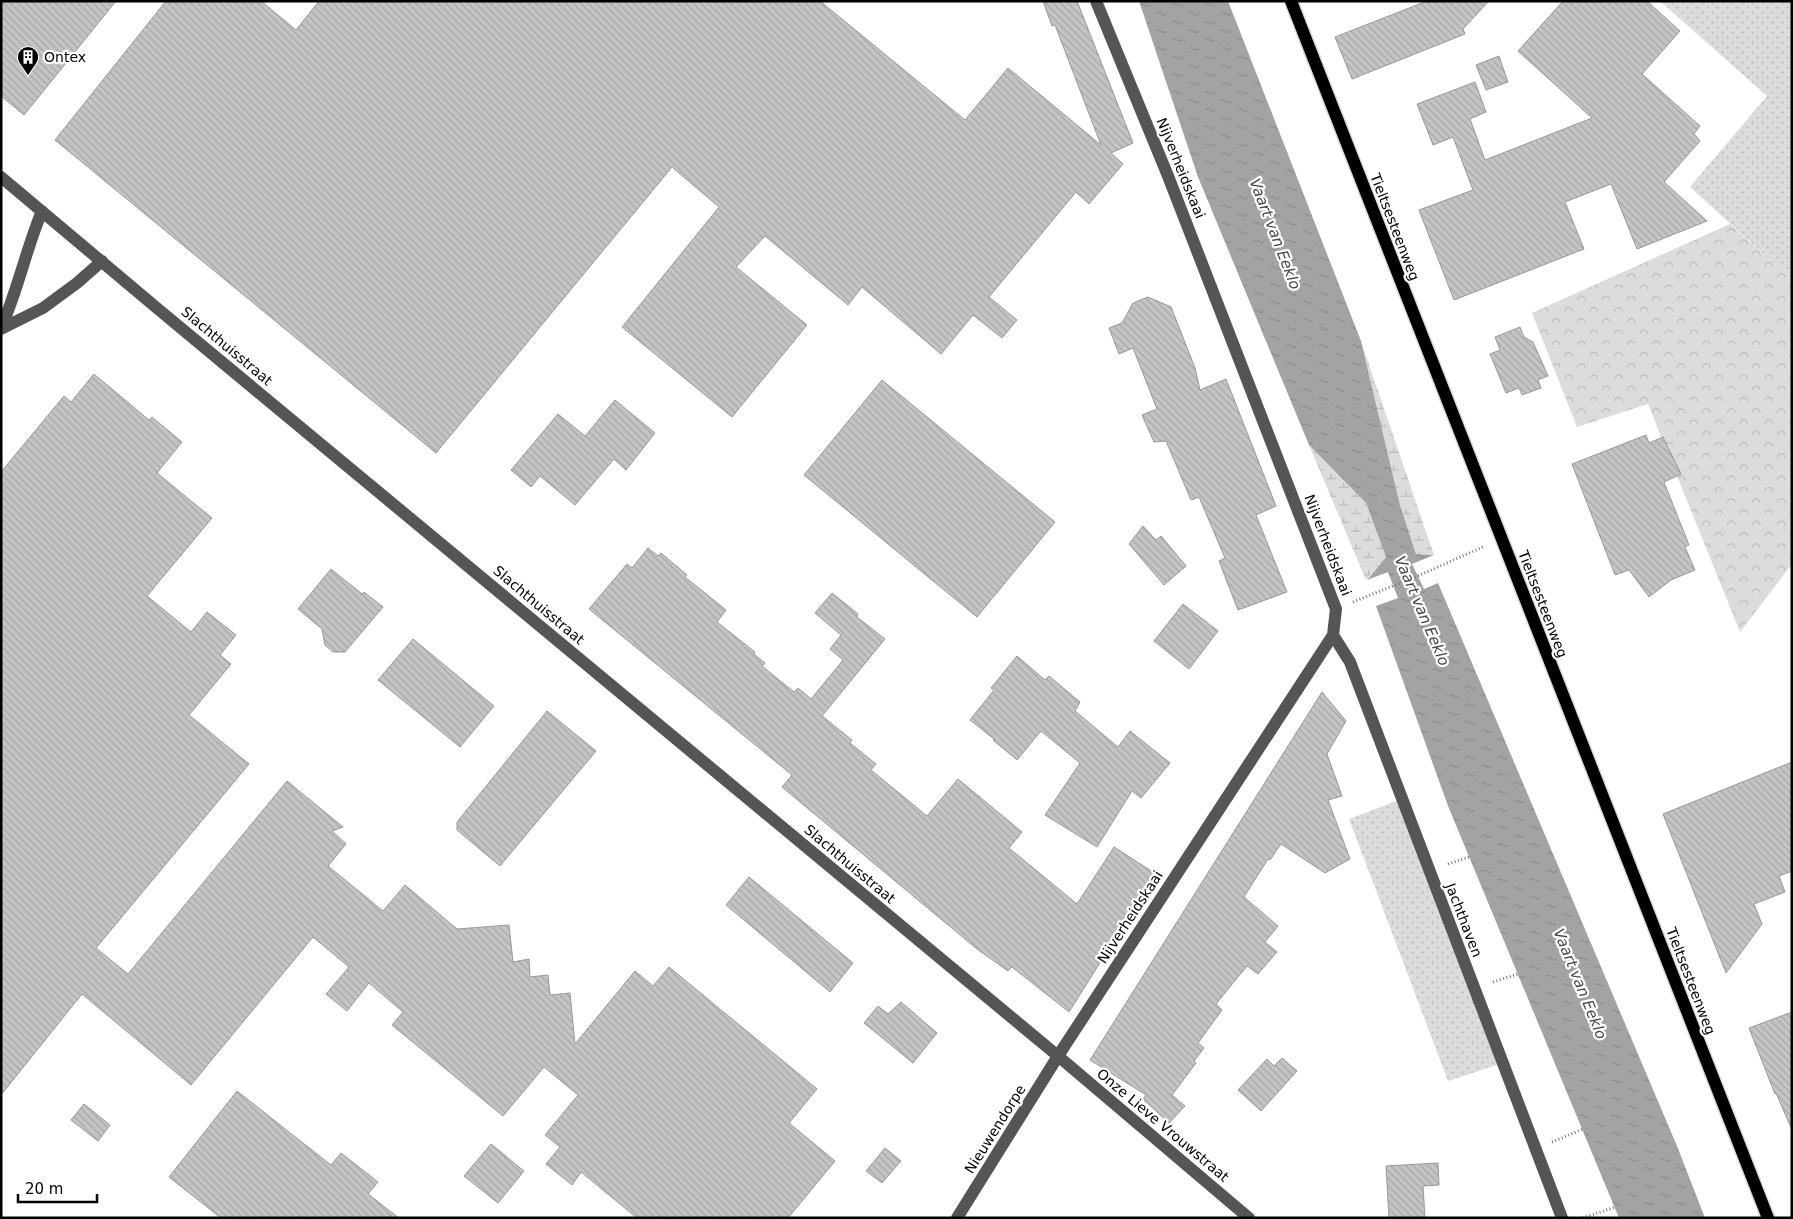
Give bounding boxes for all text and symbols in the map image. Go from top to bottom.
building icon: Ontex [16,45,40,76]
place label: Ontex [44,49,86,65]
street label: Nijverheidskaai [1154,115,1208,221]
street label: Tieltsesteenweg [1367,170,1423,283]
water label: Vaart van Eeklo [1246,176,1304,292]
street label: Slachthuisstraat [178,303,276,389]
street label: Nijverheidskaai [1301,492,1355,598]
street label: Tieltsesteenweg [1515,547,1571,660]
water label: Vaart van Eeklo [1391,553,1453,669]
street label: Slachthuisstraat [490,562,588,648]
street label: Slachthuisstraat [801,821,899,907]
street label: Nijverheidskaai [1094,868,1166,966]
street label: Jachthaven [1442,880,1485,959]
street label: Tieltsesteenweg [1663,924,1719,1037]
water label: Vaart van Eeklo [1550,926,1610,1042]
street label: Onze Lieve Vrouwstraat [1094,1065,1233,1185]
street label: Nieuwendorpe [961,1082,1029,1176]
scale bar [18,1172,96,1204]
text: 20 m [25,1180,63,1198]

